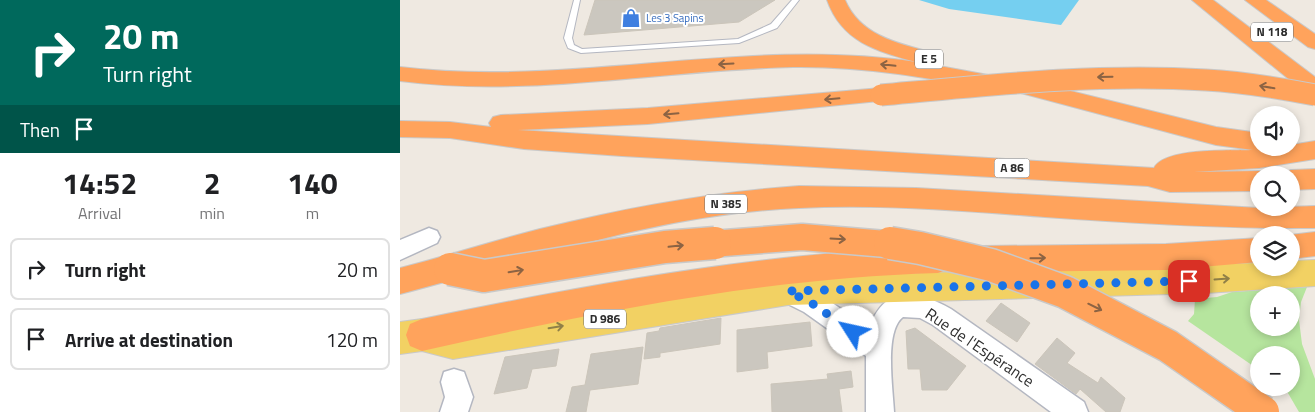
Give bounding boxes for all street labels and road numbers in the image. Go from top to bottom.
road number: N 118 [1251,22,1293,42]
road number: E 5 [915,50,943,68]
road number: A 86 [994,158,1030,178]
road number: N 385 [705,194,747,213]
street label: Rue de l'Espérance [921,302,1039,392]
road number: D 986 [584,310,626,328]

